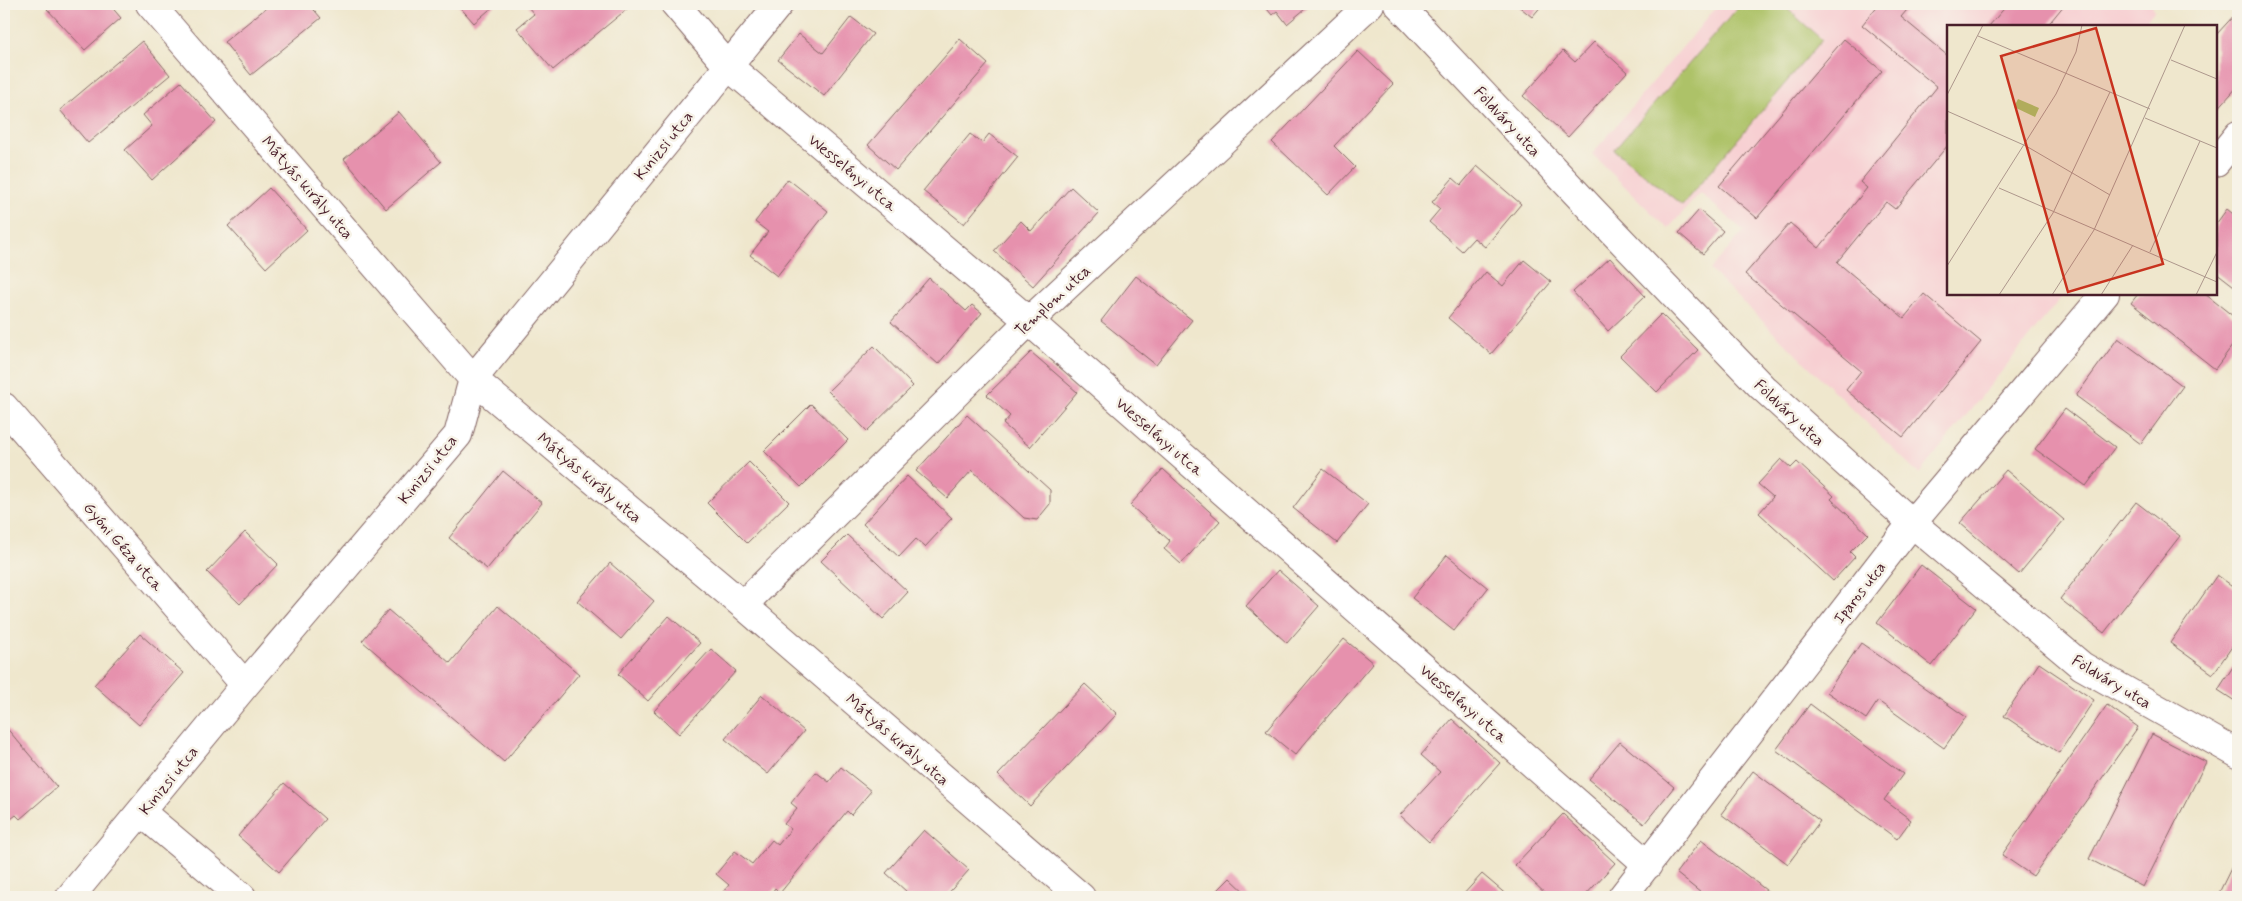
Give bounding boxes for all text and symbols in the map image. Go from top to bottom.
inset map [1947,25,2217,295]
street label: Földváry utca [1469,82,1545,162]
street label: Kinizsi utca [630,107,699,185]
street label: Wesselényi utca [803,130,901,217]
street label: Mátyás király utca [256,132,358,244]
street label: Templom utca [1011,261,1095,341]
street label: Földváry utca [1749,375,1829,451]
street label: Wesselényi utca [1111,393,1208,481]
street label: Mátyás király utca [532,428,646,528]
street label: Kinizsi utca [394,431,463,509]
street label: Gyóni Géza utca [78,498,168,596]
street label: Iparos utca [1829,557,1891,628]
street label: Földváry utca [2068,650,2155,714]
street label: Wesselényi utca [1415,660,1512,748]
street label: Mátyás király utca [841,689,953,791]
street label: Kinizsi utca [135,742,204,820]

